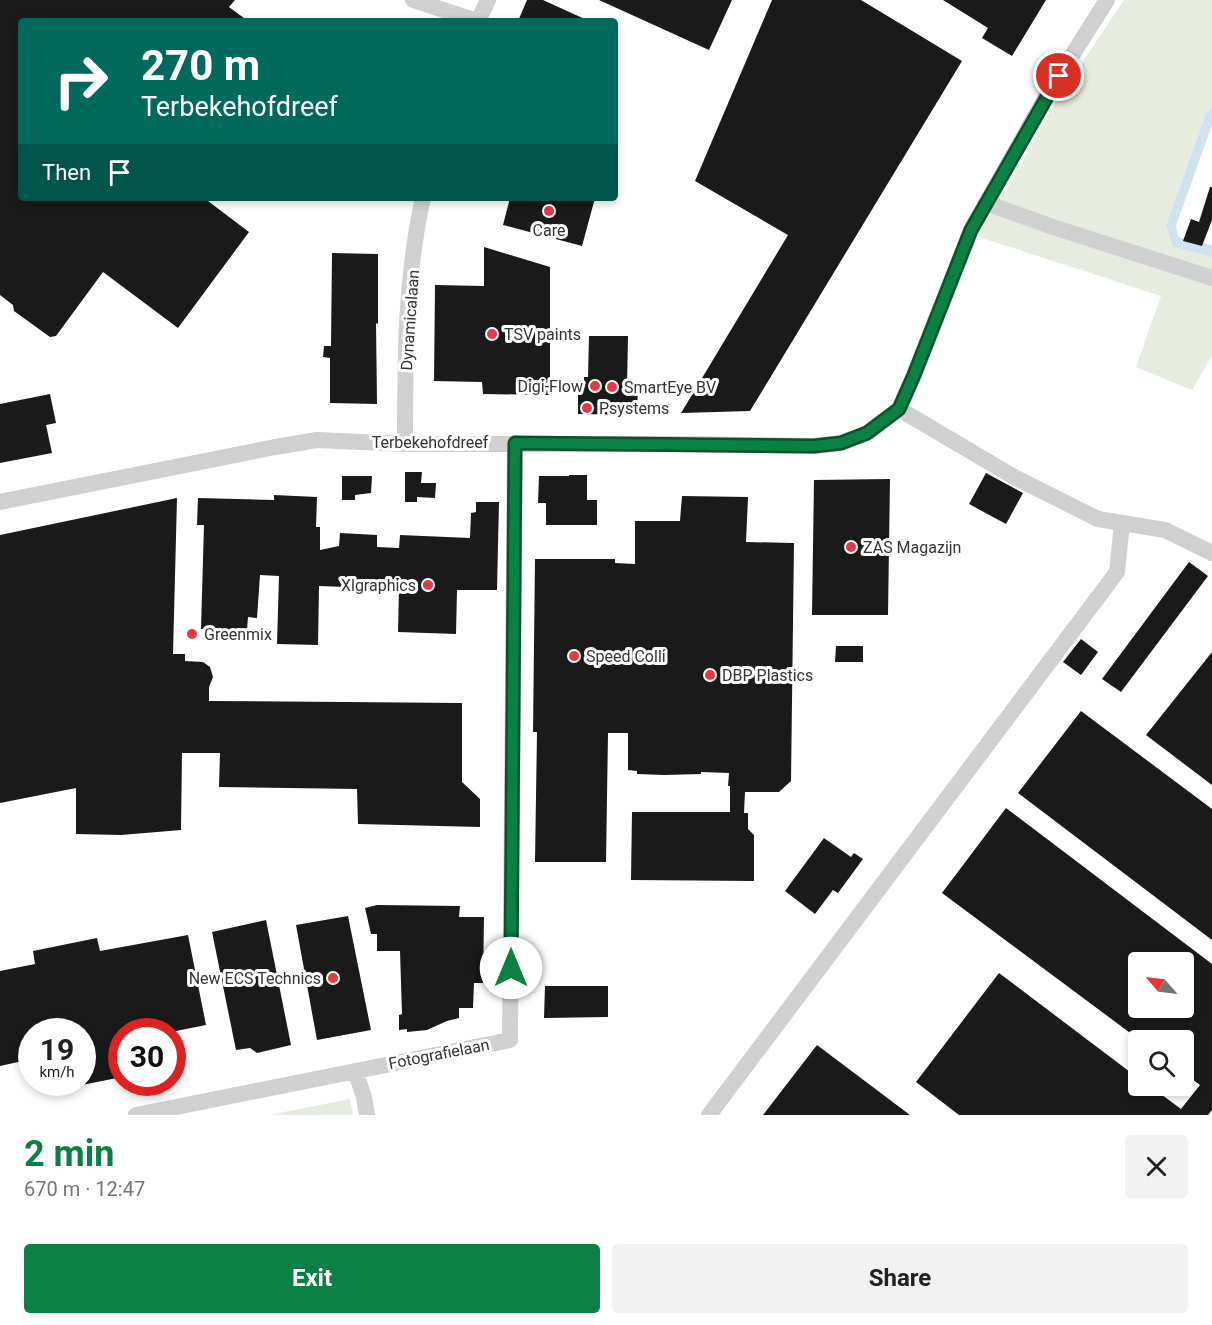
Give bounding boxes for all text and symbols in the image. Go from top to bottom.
text: 270 m [141,41,260,90]
icon: right [42,42,120,120]
pin [1033,50,1084,101]
icon: arrive [1042,59,1075,92]
text: Terbekehofdreef [141,91,338,123]
icon: arrive [103,156,136,189]
text: Then [42,160,91,185]
marker: Care [542,204,556,218]
place label: Care [533,221,565,240]
street label: Dynamicalaan [397,269,423,371]
place label: TSV paints [504,325,581,344]
marker: TSV paints [485,327,499,341]
place label: Digi-Flow [517,377,583,396]
place label: SmartEye BV [624,378,716,397]
marker: Digi-Flow [588,379,602,393]
marker: SmartEye BV [605,380,619,394]
place label: Psystems [599,399,669,418]
marker: Psystems [580,401,594,415]
street label: Terbekehofdreef [372,433,489,452]
place label: ZAS Magazijn [863,538,961,557]
marker: ZAS Magazijn [844,540,858,554]
place label: Xlgraphics [341,576,416,595]
marker: Xlgraphics [421,578,435,592]
place label: Greenmix [204,625,272,644]
marker: Greenmix [185,627,199,641]
place label: Speed Colli [586,647,666,666]
marker: Speed Colli [567,649,581,663]
place label: DBP Plastics [722,666,813,685]
marker: DBP Plastics [703,668,717,682]
position arrow [479,936,543,1000]
north arrow [1128,952,1194,1018]
map controls [1128,952,1194,1096]
place label: New ECS Technics [189,969,321,988]
marker: New ECS Technics [326,971,340,985]
speed limit sign: 30 [108,1018,186,1096]
button: search [1128,1030,1194,1096]
text: 19 [40,1032,74,1067]
street label: Fotografielaan [387,1035,491,1073]
text: km/h [39,1063,75,1081]
text: 2 min [24,1133,115,1175]
button: close [1125,1135,1188,1198]
text: 670 m · 12:47 [24,1177,145,1201]
button: Exit [24,1244,600,1313]
button: Share [612,1244,1188,1313]

